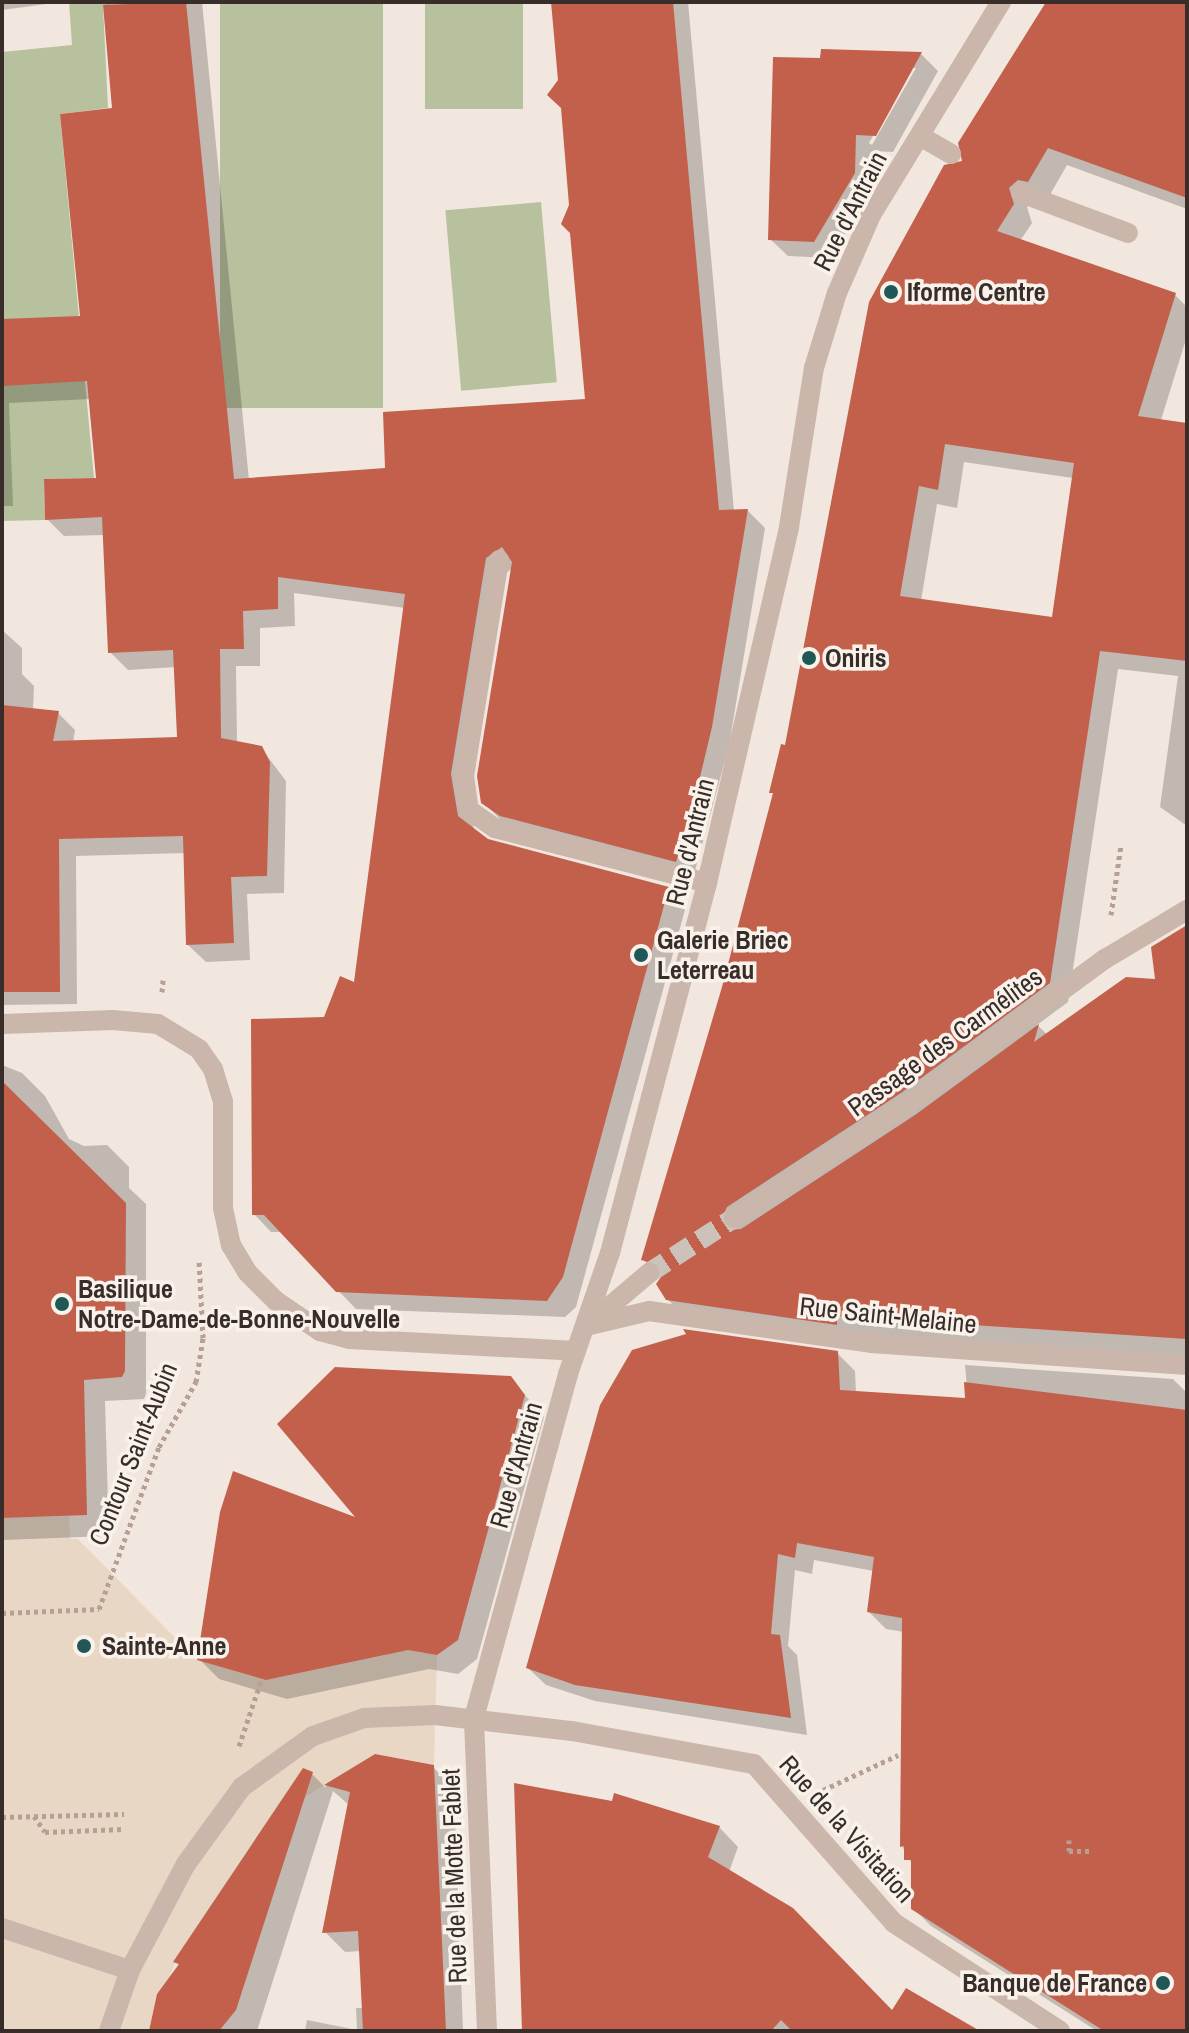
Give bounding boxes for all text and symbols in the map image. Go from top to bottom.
street label: Rue d'Antrain [807,146,893,276]
place label: Iforme Centre [907,276,1046,308]
marker: Iforme Centre [882,283,900,301]
place label: Oniris [825,642,887,674]
marker: Oniris [800,649,818,667]
street label: Rue d'Antrain [659,775,721,909]
place label: Galerie Briec Leterreau [657,924,789,986]
marker: Galerie Briec Leterreau [632,946,650,964]
street label: Passage des Carmélites [842,961,1048,1123]
place label: Basilique Notre-Dame-de-Bonne-Nouvelle [78,1273,400,1334]
street label: Rue Saint-Melaine [798,1290,978,1340]
marker: Basilique Notre-Dame-de-Bonne-Nouvelle [53,1295,71,1313]
street label: Contour Saint-Aubin [82,1358,184,1550]
street label: Rue d'Antrain [483,1398,549,1532]
place label: Sainte-Anne [102,1630,226,1662]
marker: Sainte-Anne [73,1635,95,1657]
street label: Rue de la Visitation [773,1749,921,1909]
street label: Rue de la Motte Fablet [435,1768,473,1984]
place label: Banque de France [962,1967,1147,1999]
marker: Banque de France [1154,1974,1172,1992]

